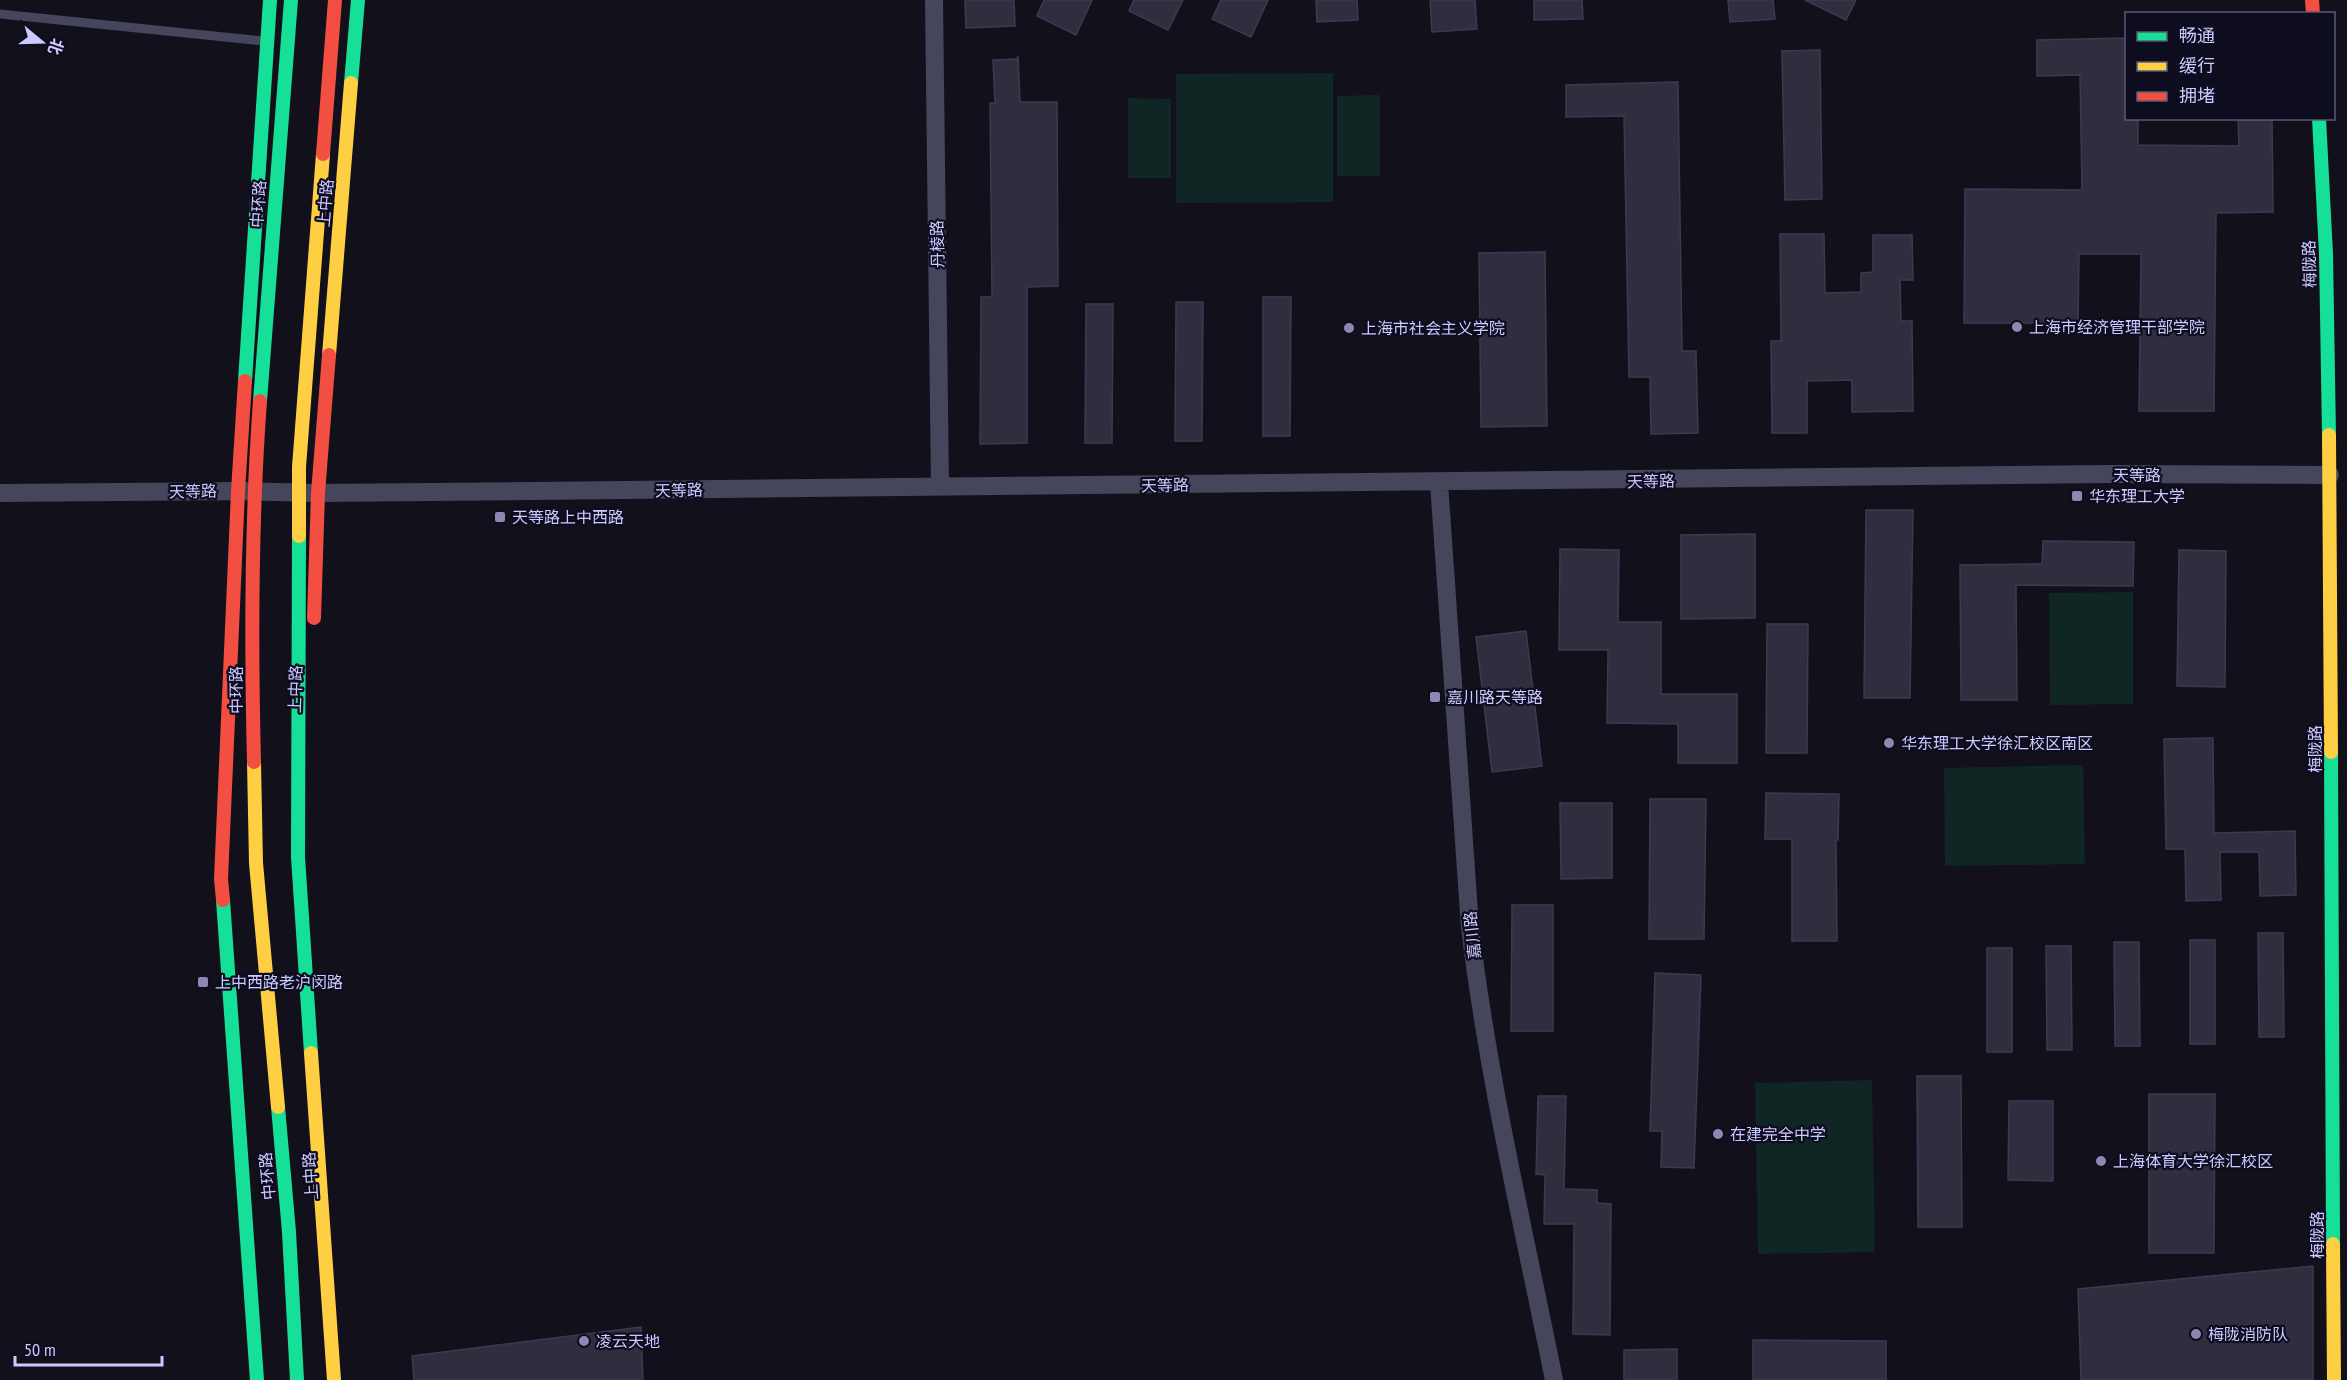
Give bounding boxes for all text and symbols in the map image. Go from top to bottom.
north arrow [12,12,72,72]
legend [2125,12,2335,120]
text: 畅通 [2179,24,2215,47]
text: 北 [44,36,68,58]
text: 缓行 [2179,54,2215,77]
text: 拥堵 [2179,84,2215,107]
street label: 上中路 [313,178,337,228]
street label: 中环路 [246,179,270,229]
street label: 丹棱路 [927,220,947,268]
street label: 梅陇路 [2299,240,2319,288]
place label: 上海市经济管理干部学院 [2029,317,2205,337]
place label: 上海市社会主义学院 [1361,318,1505,338]
marker: 上海市经济管理干部学院 [2010,320,2024,334]
marker: 上海市社会主义学院 [1342,321,1356,335]
street label: 天等路 [2113,465,2161,485]
street label: 天等路 [1627,471,1675,491]
street label: 天等路 [1141,475,1189,495]
street label: 天等路 [655,480,703,500]
street label: 天等路 [169,481,217,501]
place label: 华东理工大学 [2089,486,2185,506]
marker: 华东理工大学 [2070,489,2084,503]
place label: 天等路上中西路 [512,507,624,527]
marker: 天等路上中西路 [493,510,507,524]
street label: 上中路 [284,665,306,713]
street label: 中环路 [226,666,246,714]
place label: 嘉川路天等路 [1447,687,1543,707]
marker: 嘉川路天等路 [1428,690,1442,704]
street label: 梅陇路 [2305,725,2325,773]
place label: 华东理工大学徐汇校区南区 [1901,733,2093,753]
marker: 华东理工大学徐汇校区南区 [1882,736,1896,750]
street label: 嘉川路 [1460,910,1484,960]
place label: 上中西路老沪闵路 [215,972,343,992]
marker: 上中西路老沪闵路 [196,975,210,989]
place label: 在建完全中学 [1730,1124,1826,1144]
marker: 在建完全中学 [1711,1127,1725,1141]
street label: 中环路 [255,1151,279,1201]
street label: 上中路 [298,1151,322,1201]
place label: 上海体育大学徐汇校区 [2113,1151,2273,1171]
marker: 上海体育大学徐汇校区 [2094,1154,2108,1168]
street label: 梅陇路 [2307,1211,2327,1259]
place label: 梅陇消防队 [2208,1324,2288,1344]
marker: 梅陇消防队 [2189,1327,2203,1341]
scale bar [15,1329,162,1367]
place label: 凌云天地 [596,1331,660,1351]
marker: 凌云天地 [577,1334,591,1348]
text: 50 m [24,1338,56,1361]

